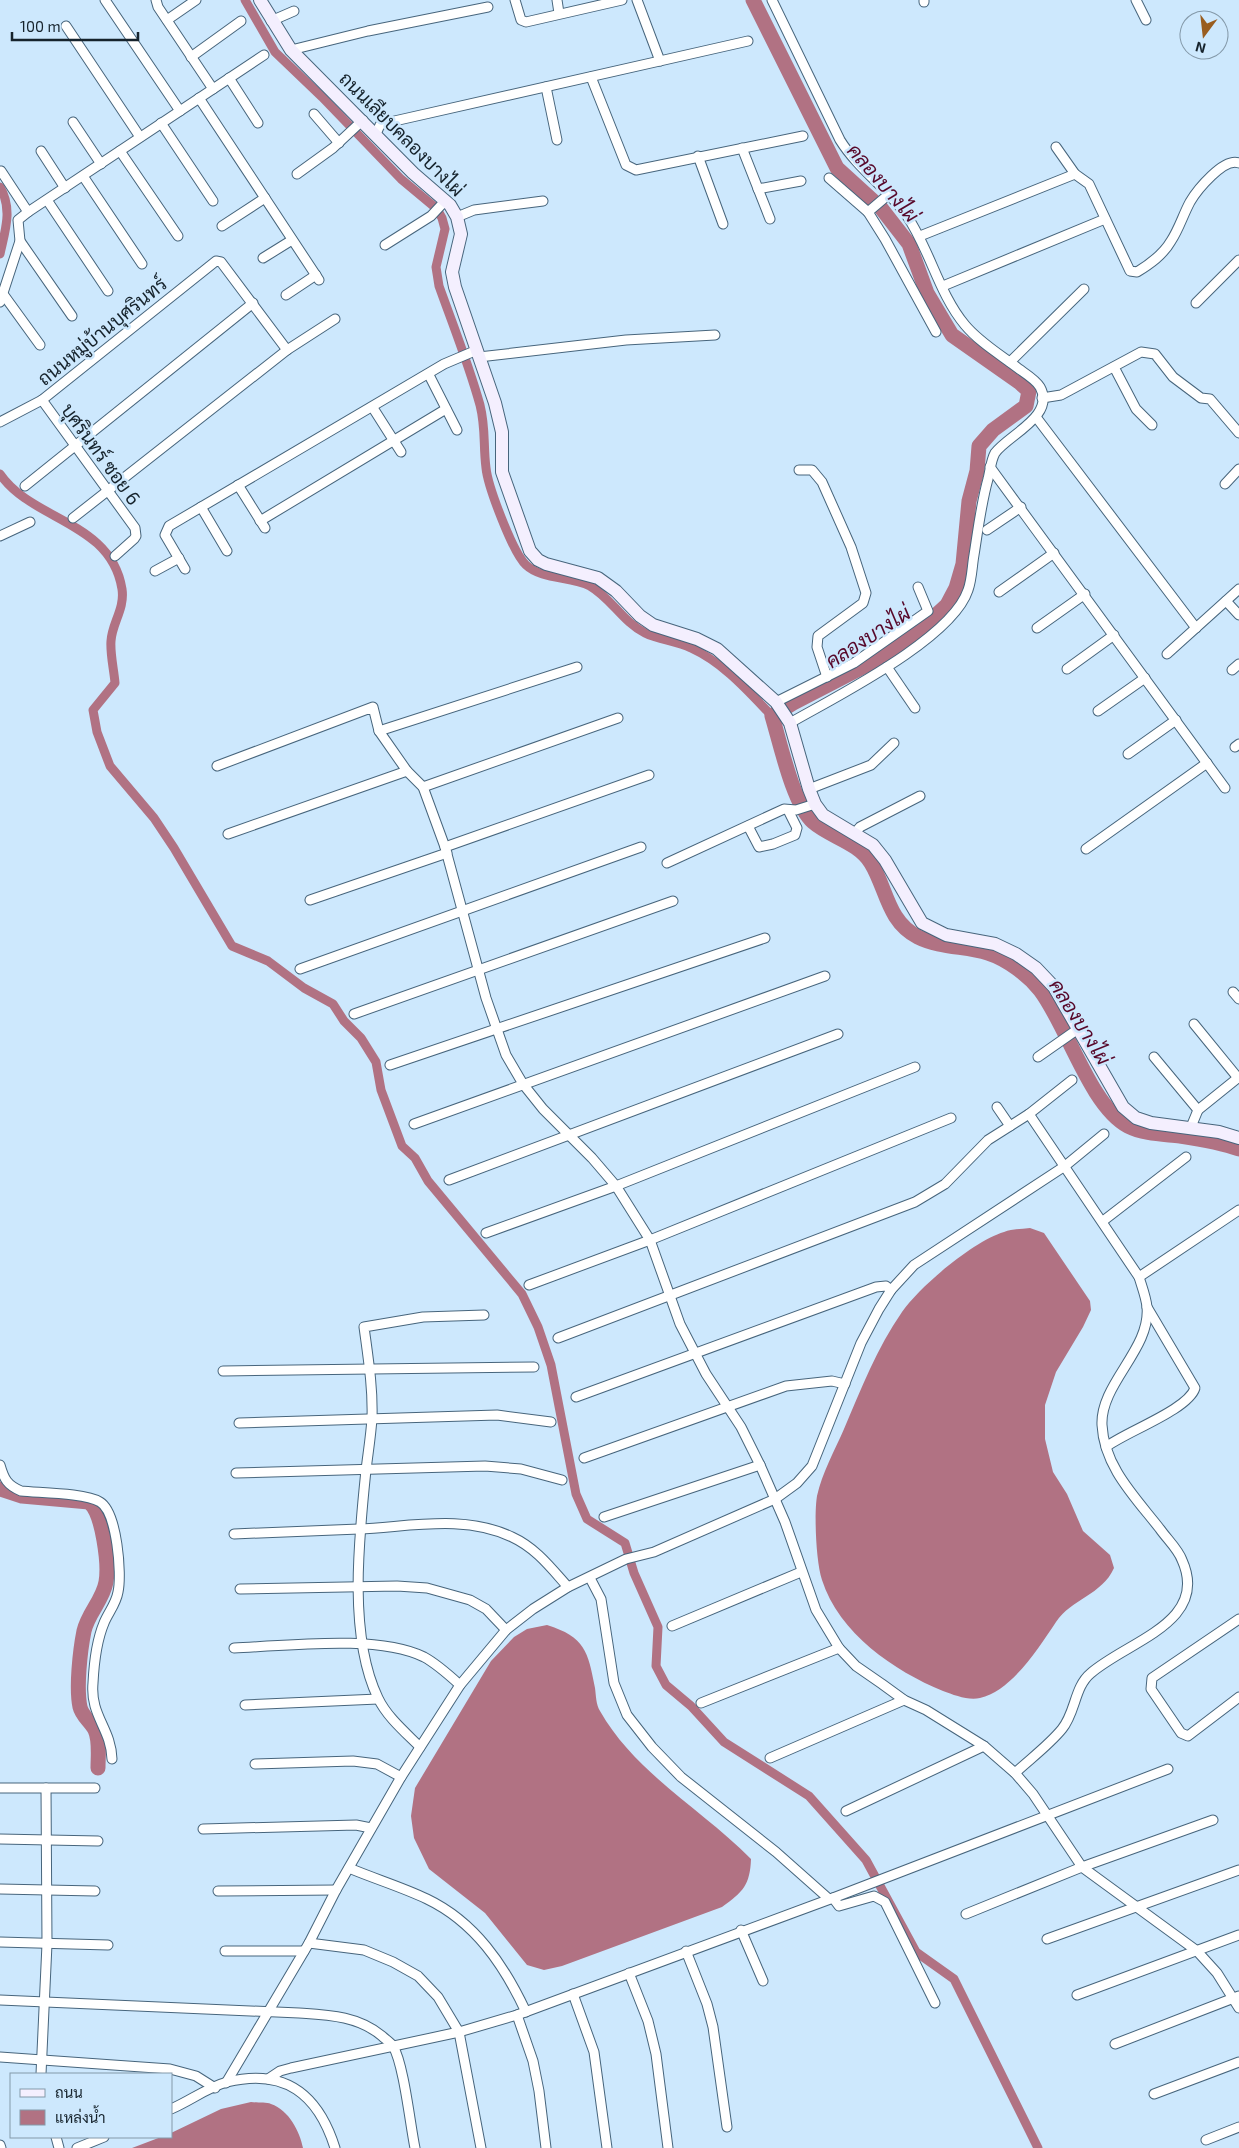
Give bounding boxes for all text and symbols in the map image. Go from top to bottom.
scale bar [12,10,139,42]
north arrow [1179,10,1229,60]
text: 100 m [20,17,61,35]
text: N [1193,39,1208,58]
street label: ถนนเลียบคลองบางไผ่ [335,67,469,201]
water label: คลองบางไผ่ [843,138,925,227]
street label: ถนนหมู่บ้านบุศรินทร์ [33,272,173,392]
street label: บุศรินทร์ ซอย 6 [55,399,146,510]
water label: คลองบางไผ่ [820,599,915,672]
water label: คลองบางไผ่ [1045,974,1117,1070]
legend [10,2073,172,2138]
text: ถนน [55,2083,83,2101]
text: แหล่งน้ำ [55,2105,106,2126]

